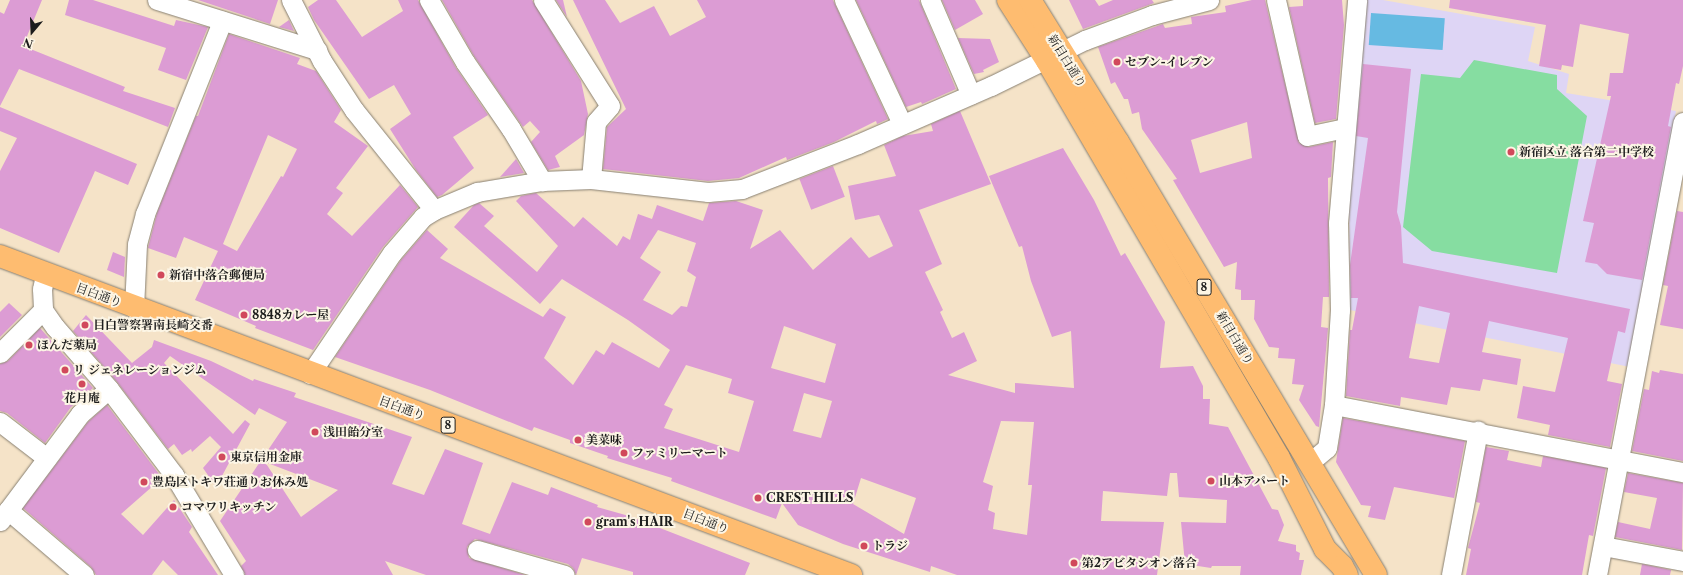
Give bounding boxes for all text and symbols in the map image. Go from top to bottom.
north arrow [12,12,52,52]
street label: 新目白通り [1045,32,1089,90]
text: N [21,35,35,52]
place label: セブン-イレブン [1125,55,1214,69]
marker: セブン-イレブン [1112,57,1122,67]
place label: 新宿区立 落合第二中学校 [1519,145,1654,159]
marker: 新宿区立 落合第二中学校 [1506,147,1516,157]
place label: 新宿中落合郵便局 [169,268,265,282]
marker: 新宿中落合郵便局 [156,270,166,280]
road number: 8 [1196,278,1212,296]
street label: 目白通り [74,280,124,310]
place label: 8848カレー屋 [252,308,329,322]
street label: 新目白通り [1213,309,1257,367]
marker: 8848カレー屋 [239,310,249,320]
place label: 目白警察署南長崎交番 [93,318,213,332]
marker: 目白警察署南長崎交番 [80,320,90,330]
place label: ほんだ薬局 [37,338,97,352]
marker: ほんだ薬局 [24,340,34,350]
place label: リ ジェネレーションジム [73,363,208,377]
marker: リ ジェネレーションジム [60,365,70,375]
marker: 花月庵 [77,379,87,389]
place label: 花月庵 [64,391,100,405]
street label: 目白通り [377,393,427,423]
road number: 8 [440,416,456,434]
place label: 浅田飴分室 [323,425,383,439]
marker: 浅田飴分室 [310,427,320,437]
place label: 美菜味 [586,433,622,447]
marker: 美菜味 [573,435,583,445]
place label: ファミリーマート [632,446,728,460]
marker: ファミリーマート [619,448,629,458]
place label: 東京信用金庫 [230,450,302,464]
marker: 東京信用金庫 [217,452,227,462]
place label: 山本アパート [1219,474,1291,488]
place label: 豊島区トキワ荘通りお休み処 [152,475,308,489]
marker: 山本アパート [1206,476,1216,486]
marker: 豊島区トキワ荘通りお休み処 [139,477,149,487]
place label: CREST HILLS [766,491,854,505]
marker: CREST HILLS [753,493,763,503]
place label: コマワリキッチン [181,500,277,514]
marker: コマワリキッチン [168,502,178,512]
street label: 目白通り [681,506,731,536]
place label: gram's HAIR [596,515,673,529]
marker: gram's HAIR [583,517,593,527]
place label: トラジ [872,539,908,553]
marker: トラジ [859,541,869,551]
place label: 第2アビタシオン落合 [1082,556,1197,570]
marker: 第2アビタシオン落合 [1069,558,1079,568]

